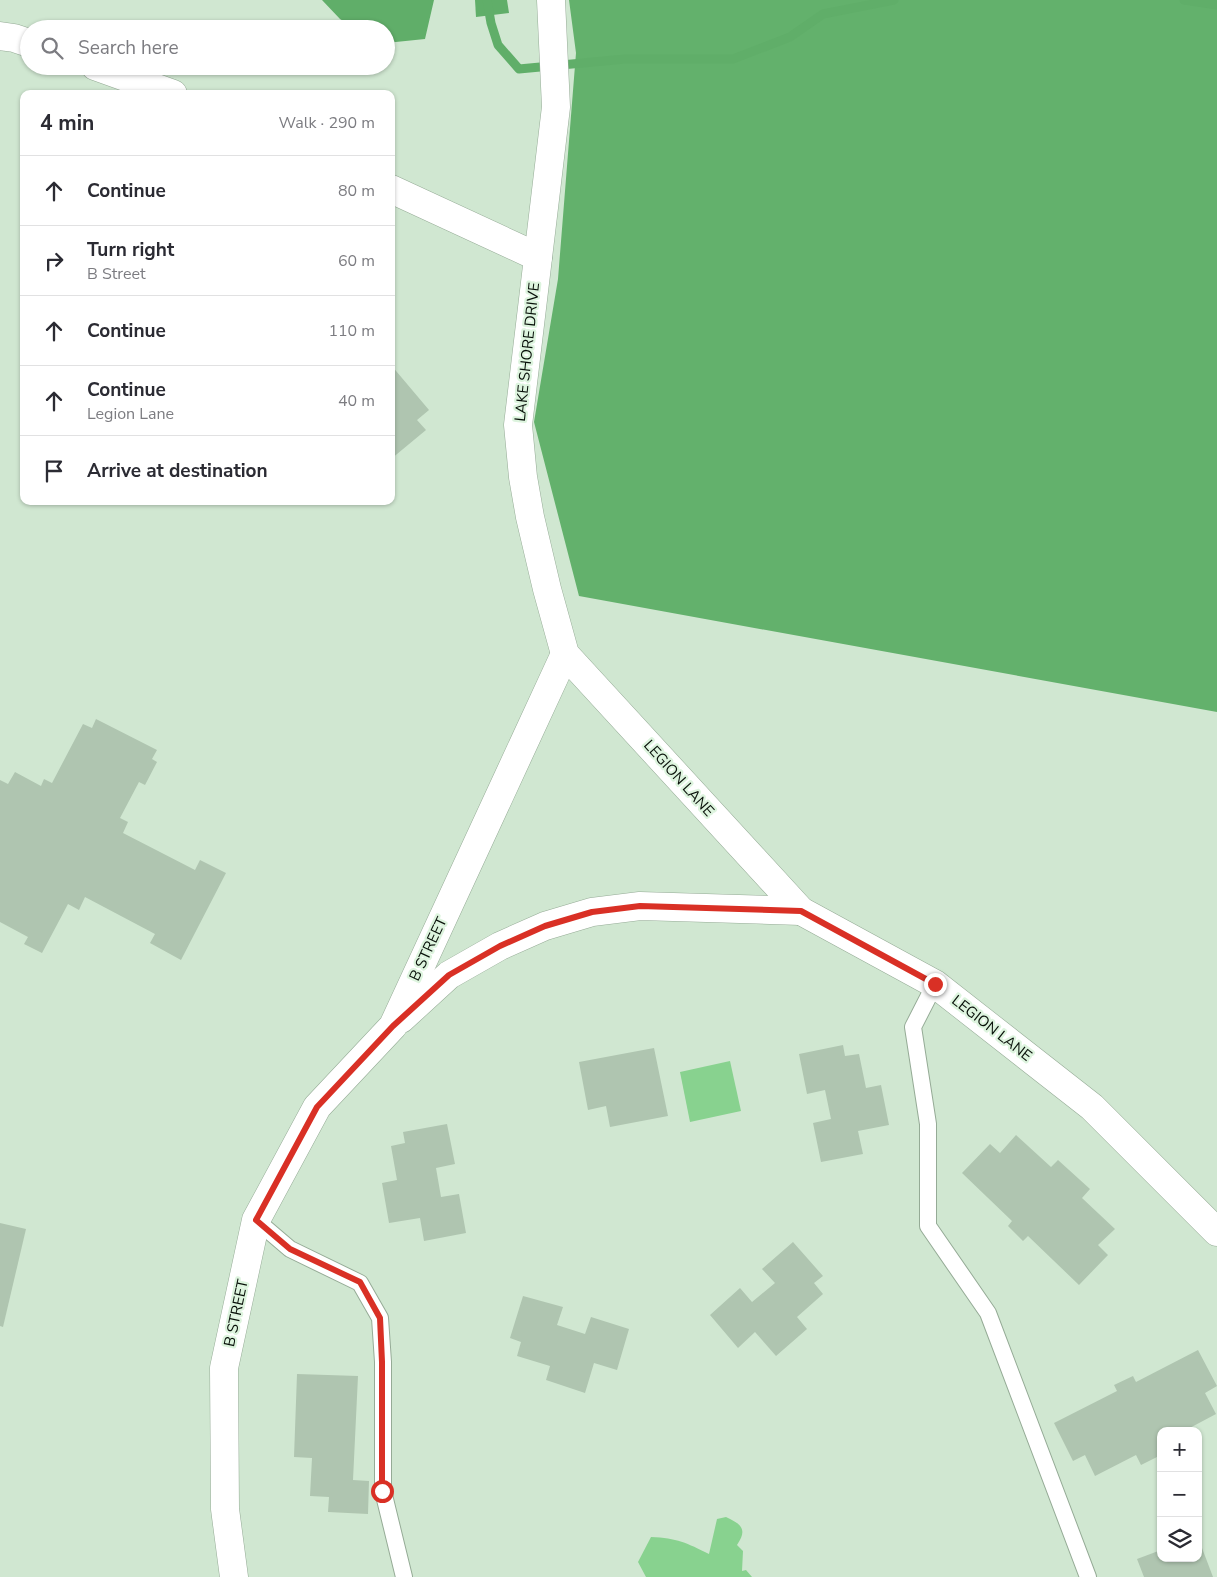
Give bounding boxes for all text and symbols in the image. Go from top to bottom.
search box [20,20,395,75]
icon: search [38,34,66,62]
text: Search here [78,35,179,61]
text: 4 min [40,109,94,137]
text: Walk · 290 m [279,112,375,134]
icon: ahead [40,177,68,205]
text: Continue [87,178,166,204]
text: 80 m [338,180,375,202]
text: Turn right [87,237,174,263]
icon: right [40,247,68,275]
text: 60 m [338,250,375,272]
text: B Street [87,263,146,285]
street label: LAKE SHORE DRIVE [510,282,544,422]
icon: ahead [40,317,68,345]
text: Continue [87,318,166,344]
text: 110 m [328,320,375,342]
text: Continue [87,377,166,403]
icon: ahead [40,387,68,415]
text: 40 m [338,390,375,412]
text: Legion Lane [87,403,174,425]
icon: arrive [40,457,68,485]
text: Arrive at destination [87,458,268,484]
street label: LEGION LANE [639,735,719,821]
street label: B STREET [404,914,452,984]
route end [924,973,947,996]
street label: LEGION LANE [948,990,1036,1066]
street label: B STREET [219,1277,253,1349]
map controls [1157,1427,1202,1562]
button: + [1157,1427,1202,1472]
button: − [1157,1472,1202,1517]
route start [371,1480,394,1503]
button: layers [1157,1517,1202,1562]

